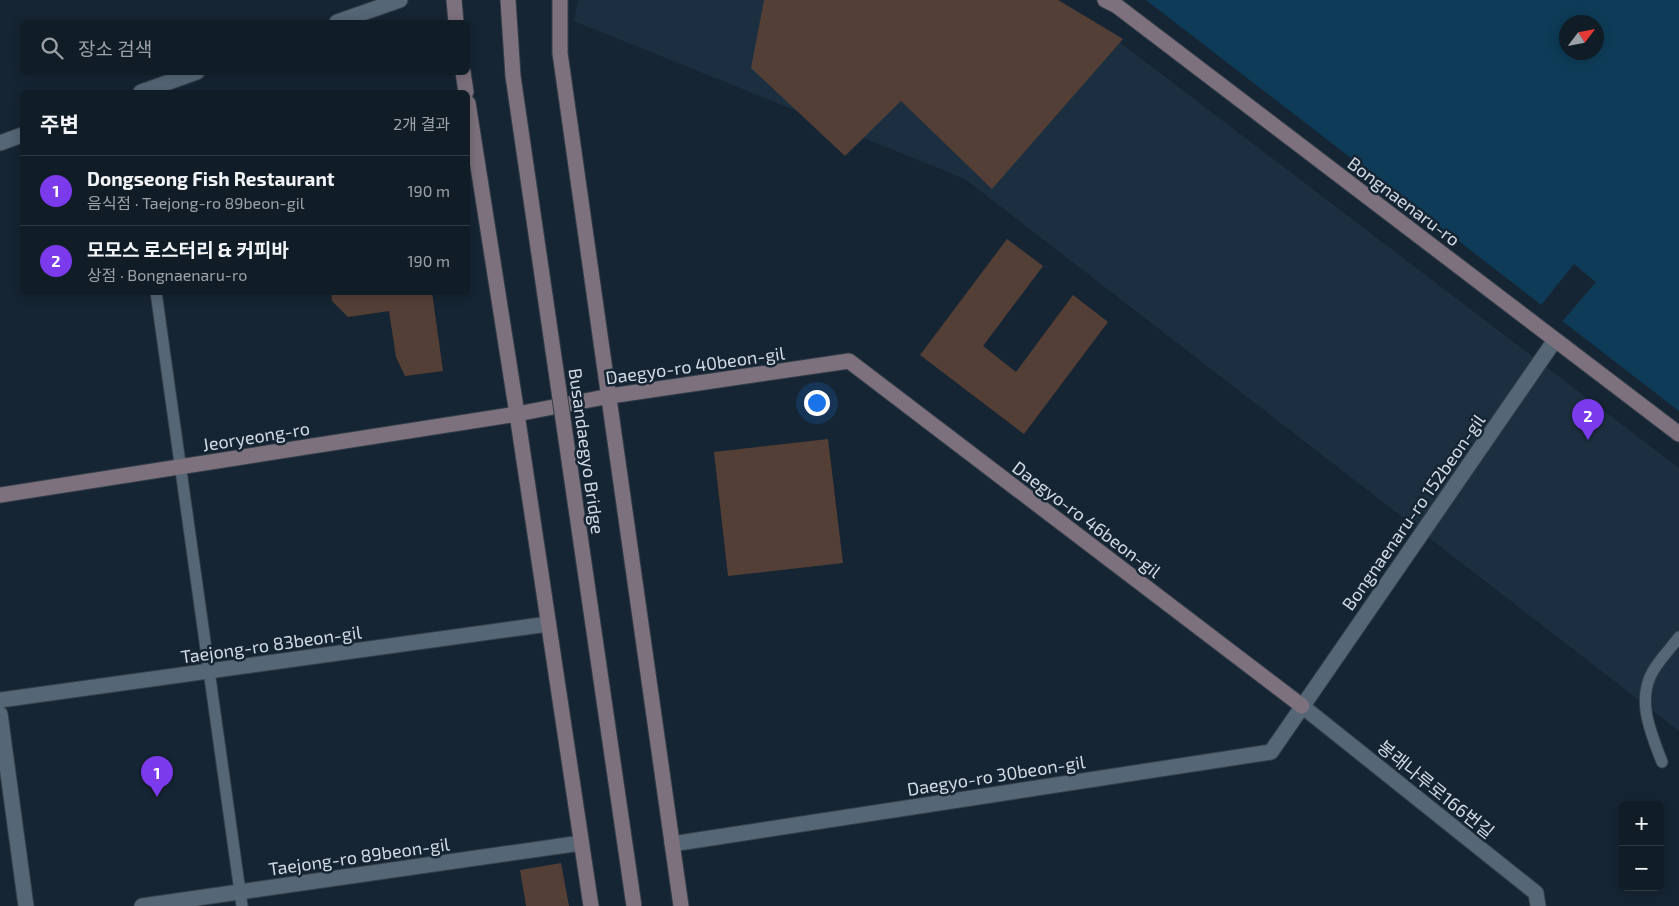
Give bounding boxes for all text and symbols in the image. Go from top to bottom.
north arrow [1559,15,1604,60]
search box [20,20,470,75]
icon: search [38,34,66,62]
text: 장소 검색 [78,37,152,60]
text: 주변 [40,111,79,136]
text: 2개 결과 [393,114,450,133]
street label: Bongnaenaru-ro [1343,152,1465,250]
text: Dongseong Fish Restaurant [87,167,335,190]
text: 1 [53,181,59,200]
text: 190 m [407,181,450,200]
text: 음식점 · Taejong-ro 89beon-gil [87,193,304,212]
text: 모모스 로스터리 & 커피바 [87,238,289,261]
text: 2 [51,251,61,270]
text: 190 m [407,251,450,270]
text: 상점 · Bongnaenaru-ro [87,265,247,284]
street label: Daegyo-ro 40beon-gil [604,341,787,388]
street label: Busandaegyo Bridge [564,367,610,535]
your location [804,390,830,416]
pin: 2 [1572,399,1604,440]
street label: Bongnaenaru-ro 152beon-gil [1337,409,1490,614]
street label: Jeoryeong-ro [201,417,311,455]
street label: Daegyo-ro 46beon-gil [1008,456,1166,582]
street label: Taejong-ro 83beon-gil [179,620,363,668]
street label: 봉래나루로166번길 [1373,735,1499,843]
street label: Daegyo-ro 30beon-gil [905,750,1087,800]
pin: 1 [141,756,173,797]
map controls [1619,801,1664,891]
button: + [1619,801,1664,846]
street label: Taejong-ro 89beon-gil [267,832,452,880]
button: − [1619,846,1664,891]

